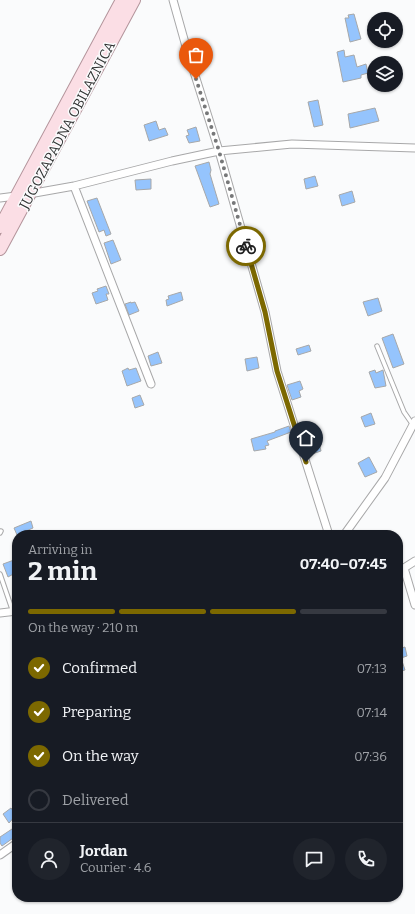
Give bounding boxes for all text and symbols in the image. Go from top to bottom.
map controls [367,12,403,92]
button: locate [367,12,403,48]
street label: JUGOZAPADNA OBILAZNICA [15,38,119,213]
pin [179,38,213,79]
icon: bag [185,44,207,66]
button: layers [367,56,403,92]
courier [226,226,266,266]
icon: bike [235,235,257,257]
pin [289,421,323,462]
icon: home [295,427,317,449]
text: Arriving in [28,542,93,557]
text: 07:40–07:45 [300,555,387,573]
text: 2 min [28,556,97,587]
text: On the way · 210 m [28,620,138,635]
icon: check [28,657,50,679]
text: Confirmed [62,659,137,677]
text: 07:13 [357,661,387,676]
icon: check [28,701,50,723]
text: Preparing [62,703,131,721]
text: 07:14 [357,705,387,720]
icon: check [28,745,50,767]
text: On the way [62,747,139,765]
text: 07:36 [354,749,387,764]
text: Delivered [62,791,129,809]
button: person [28,838,70,880]
button: chat [293,838,335,880]
button: phone [345,838,387,880]
text: Jordan [80,842,127,860]
text: Courier · 4.6 [80,860,152,875]

